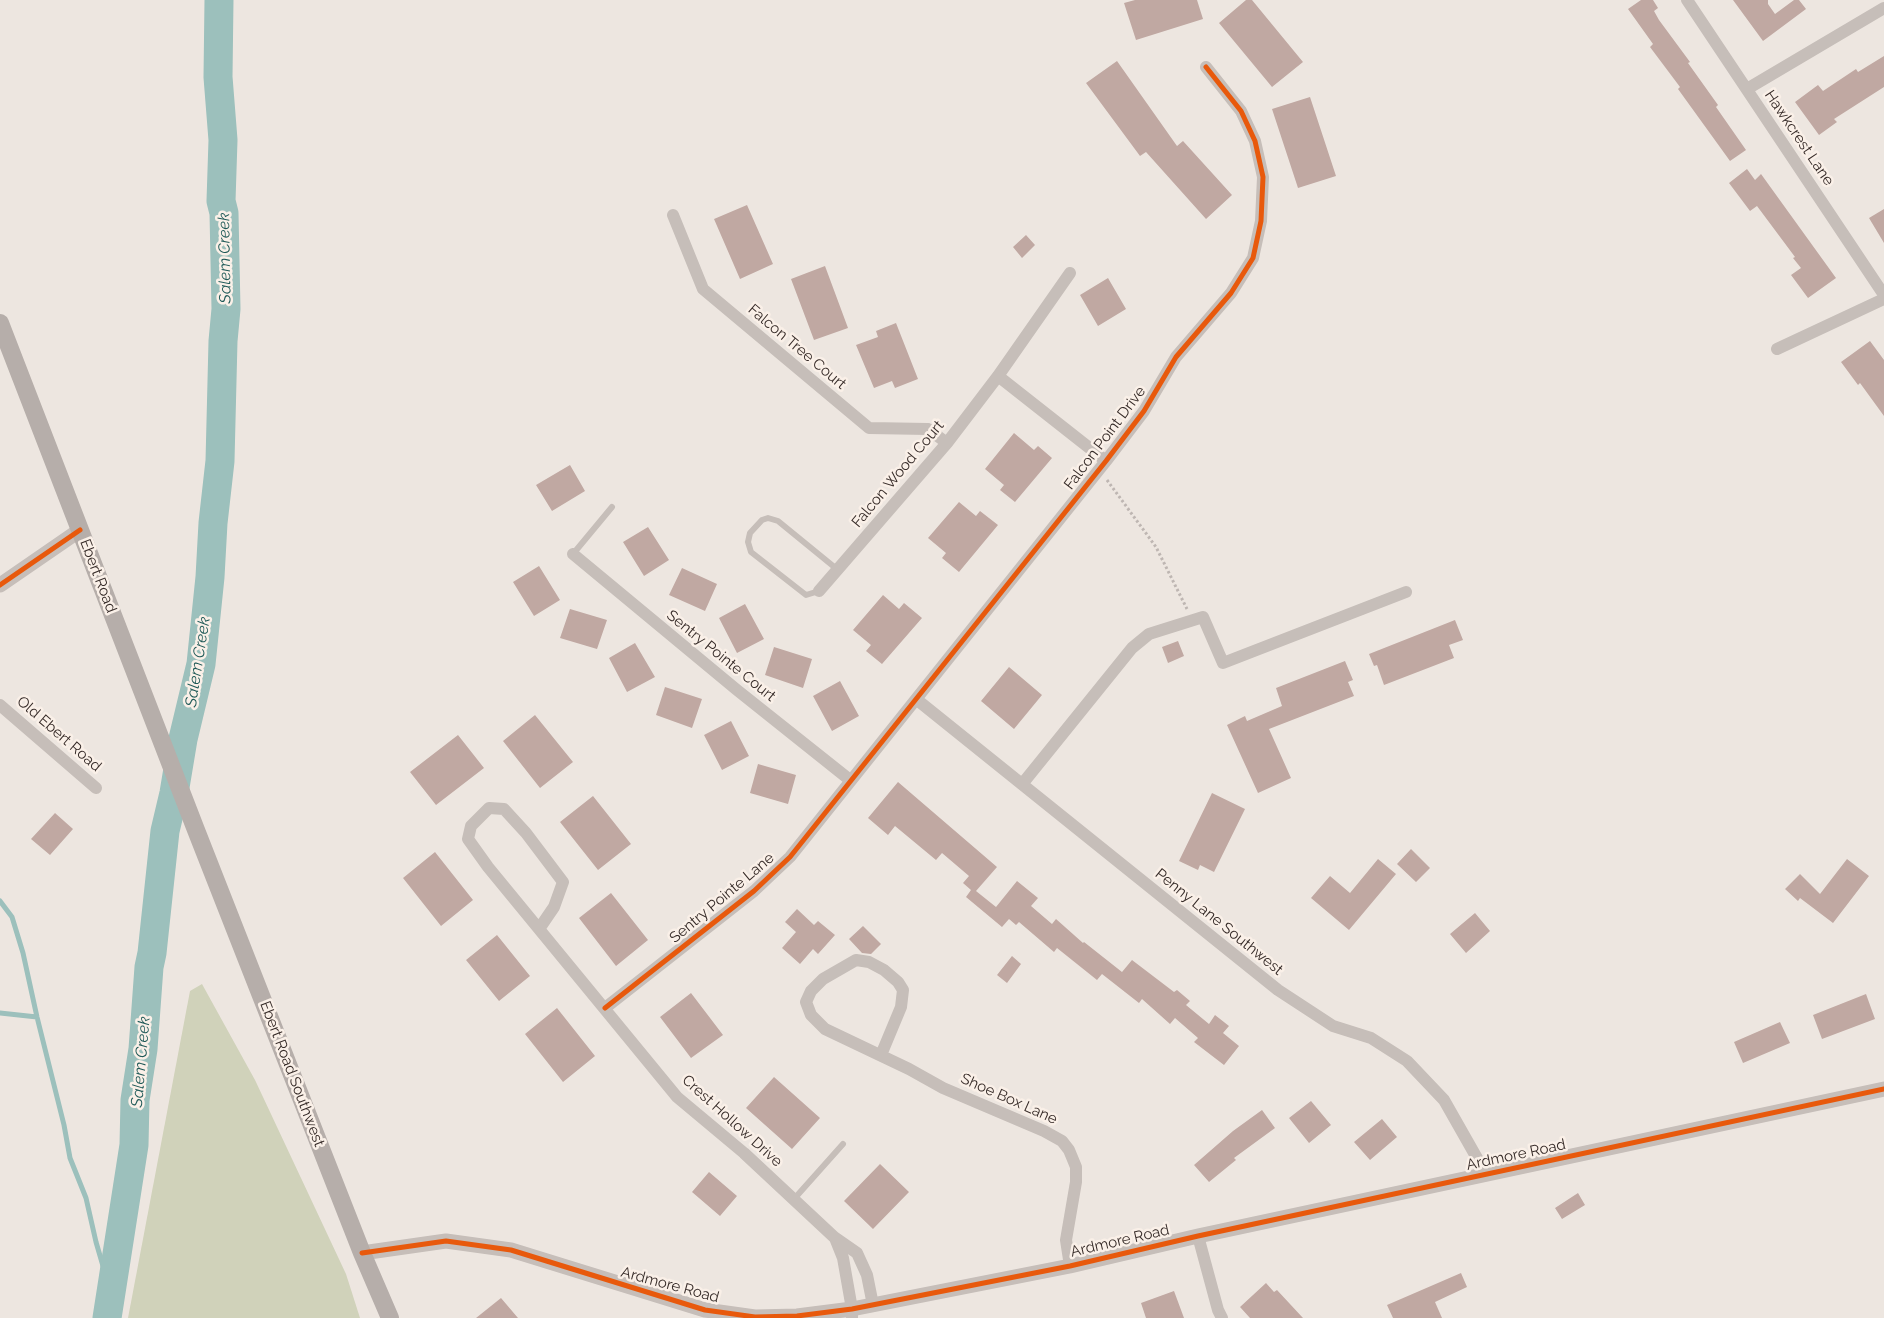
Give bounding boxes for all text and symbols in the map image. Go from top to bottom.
street label: Hawkcrest Lane [1760,87,1838,189]
water label: Salem Creek [215,212,235,304]
street label: Falcon Tree Court [744,301,850,393]
street label: Falcon Point Drive [1060,383,1150,493]
street label: Falcon Wood Court [848,417,948,531]
street label: Ebert Road [76,537,120,615]
street label: Sentry Pointe Court [663,607,779,705]
water label: Salem Creek [181,615,215,709]
street label: Old Ebert Road [13,693,105,775]
street label: Sentry Pointe Lane [666,849,778,947]
street label: Penny Lane Southwest [1152,865,1286,979]
street label: Ebert Road Southwest [256,999,328,1149]
water label: Salem Creek [127,1016,155,1108]
street label: Shoe Box Lane [958,1070,1060,1128]
street label: Crest Hollow Drive [678,1071,786,1171]
street label: Ardmore Road [1465,1136,1567,1174]
street label: Ardmore Road [1069,1221,1171,1261]
street label: Ardmore Road [619,1263,721,1307]

